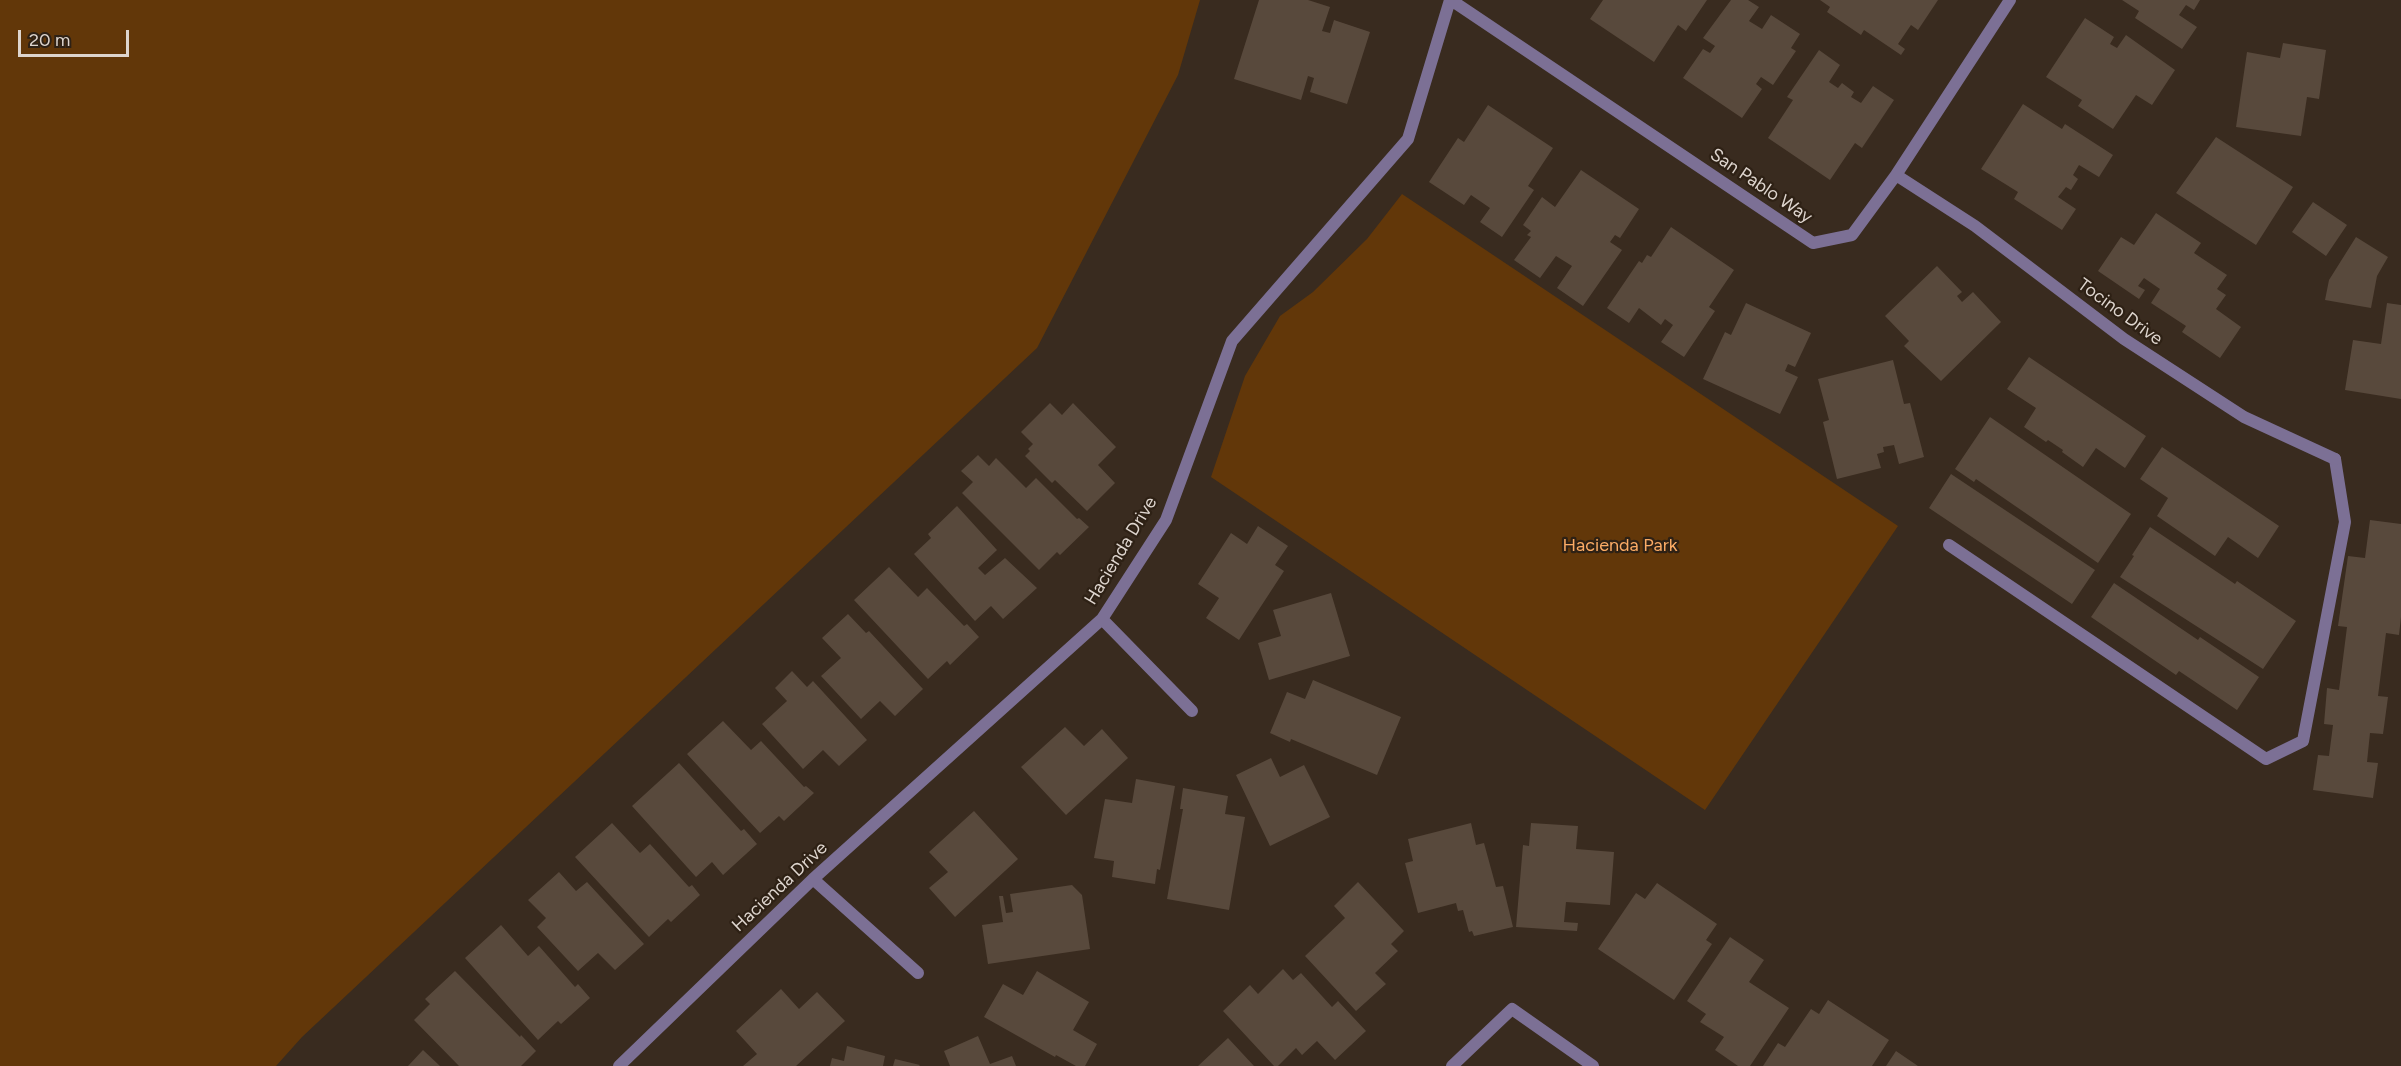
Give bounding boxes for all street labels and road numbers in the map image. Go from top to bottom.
street label: San Pablo Way [1706,144,1816,228]
street label: Tocino Drive [2073,274,2167,350]
street label: Hacienda Drive [1080,493,1162,609]
street label: Hacienda Drive [728,837,832,937]

